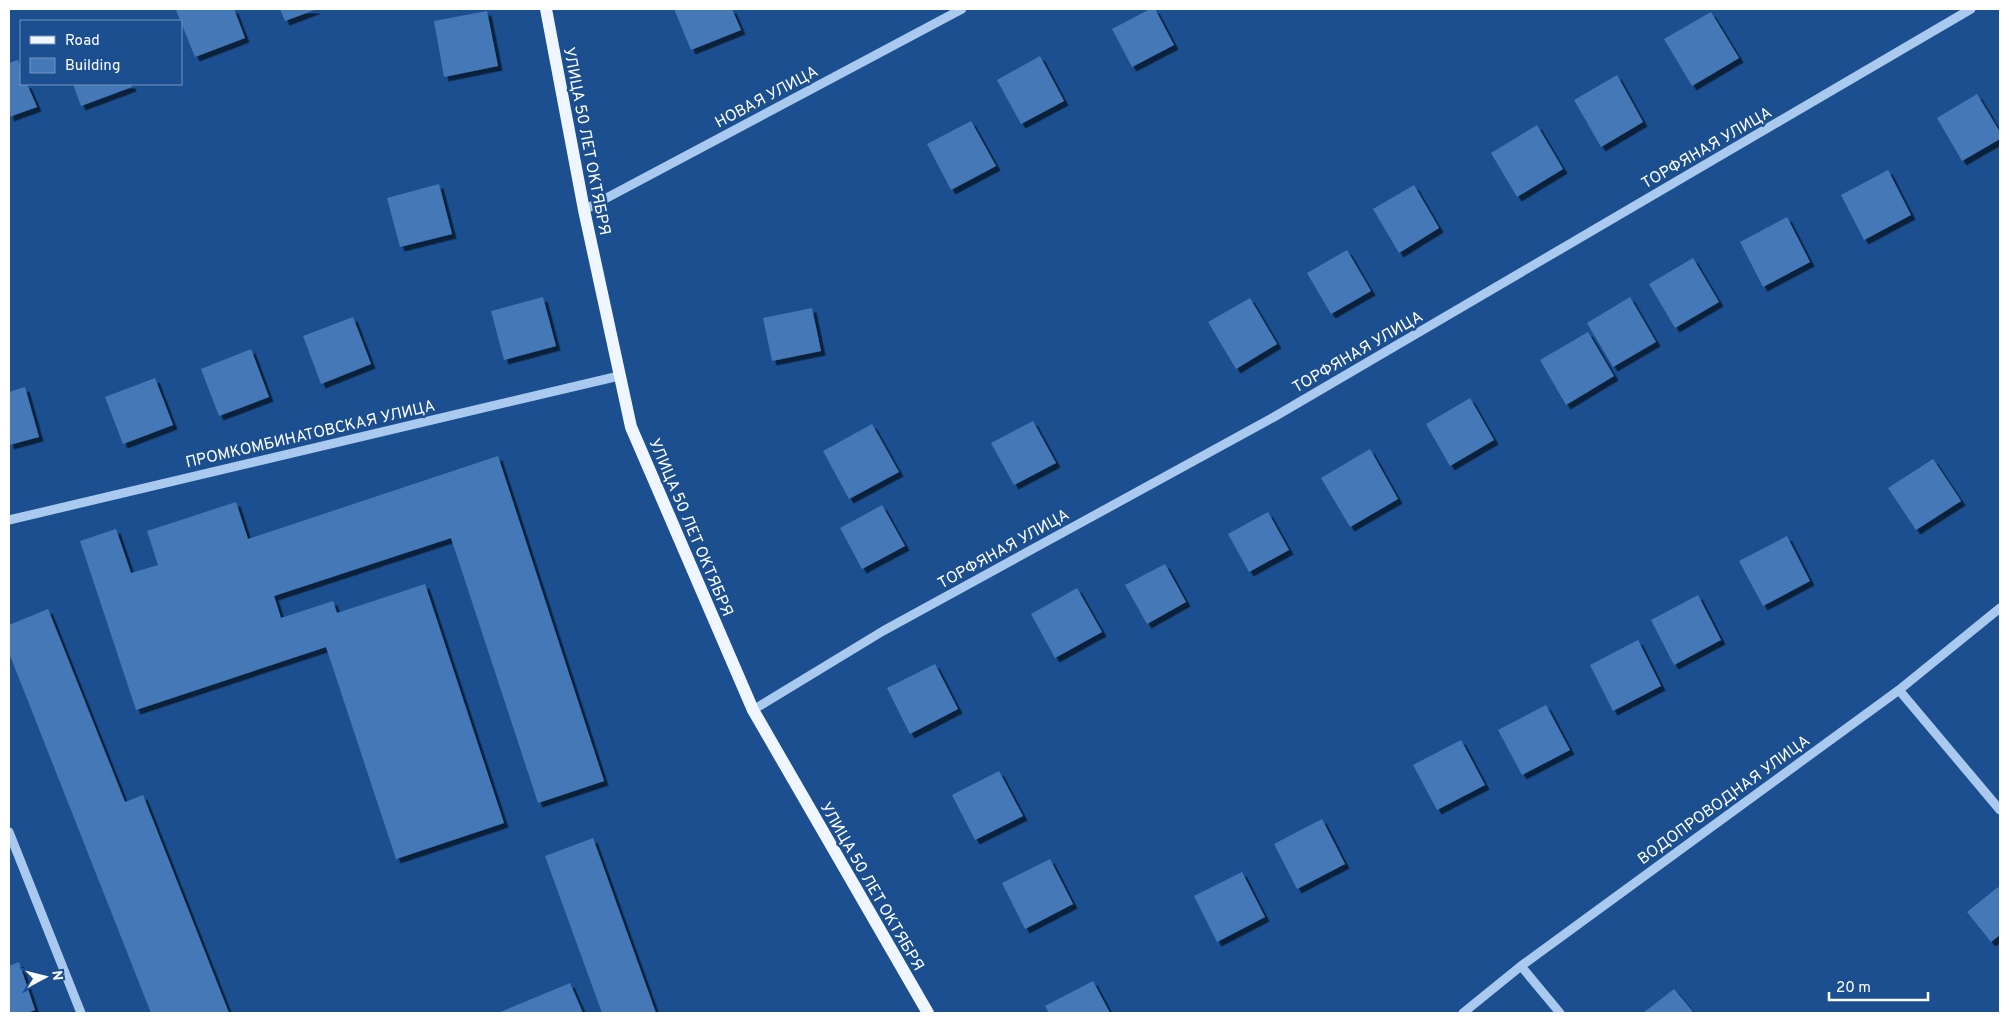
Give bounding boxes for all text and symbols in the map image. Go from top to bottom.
legend [20,20,182,85]
text: Road [65,32,100,51]
street label: УЛИЦА 50 ЛЕТ ОКТЯБРЯ [558,46,614,237]
text: Building [65,57,120,76]
street label: НОВАЯ УЛИЦА [712,62,822,133]
street label: ТОРФЯНАЯ УЛИЦА [1638,103,1776,194]
street label: ТОРФЯНАЯ УЛИЦА [1289,307,1427,398]
street label: ПРОМКОМБИНАТОВСКАЯ УЛИЦА [184,396,437,473]
street label: УЛИЦА 50 ЛЕТ ОКТЯБРЯ [644,436,737,620]
street label: ТОРФЯНАЯ УЛИЦА [935,505,1073,594]
street label: ВОДОПРОВОДНАЯ УЛИЦА [1634,731,1814,870]
street label: УЛИЦА 50 ЛЕТ ОКТЯБРЯ [815,799,928,975]
north arrow [20,952,70,1002]
text: N [47,970,65,982]
scale bar [1829,970,1928,1002]
text: 20 m [1836,979,1871,998]

